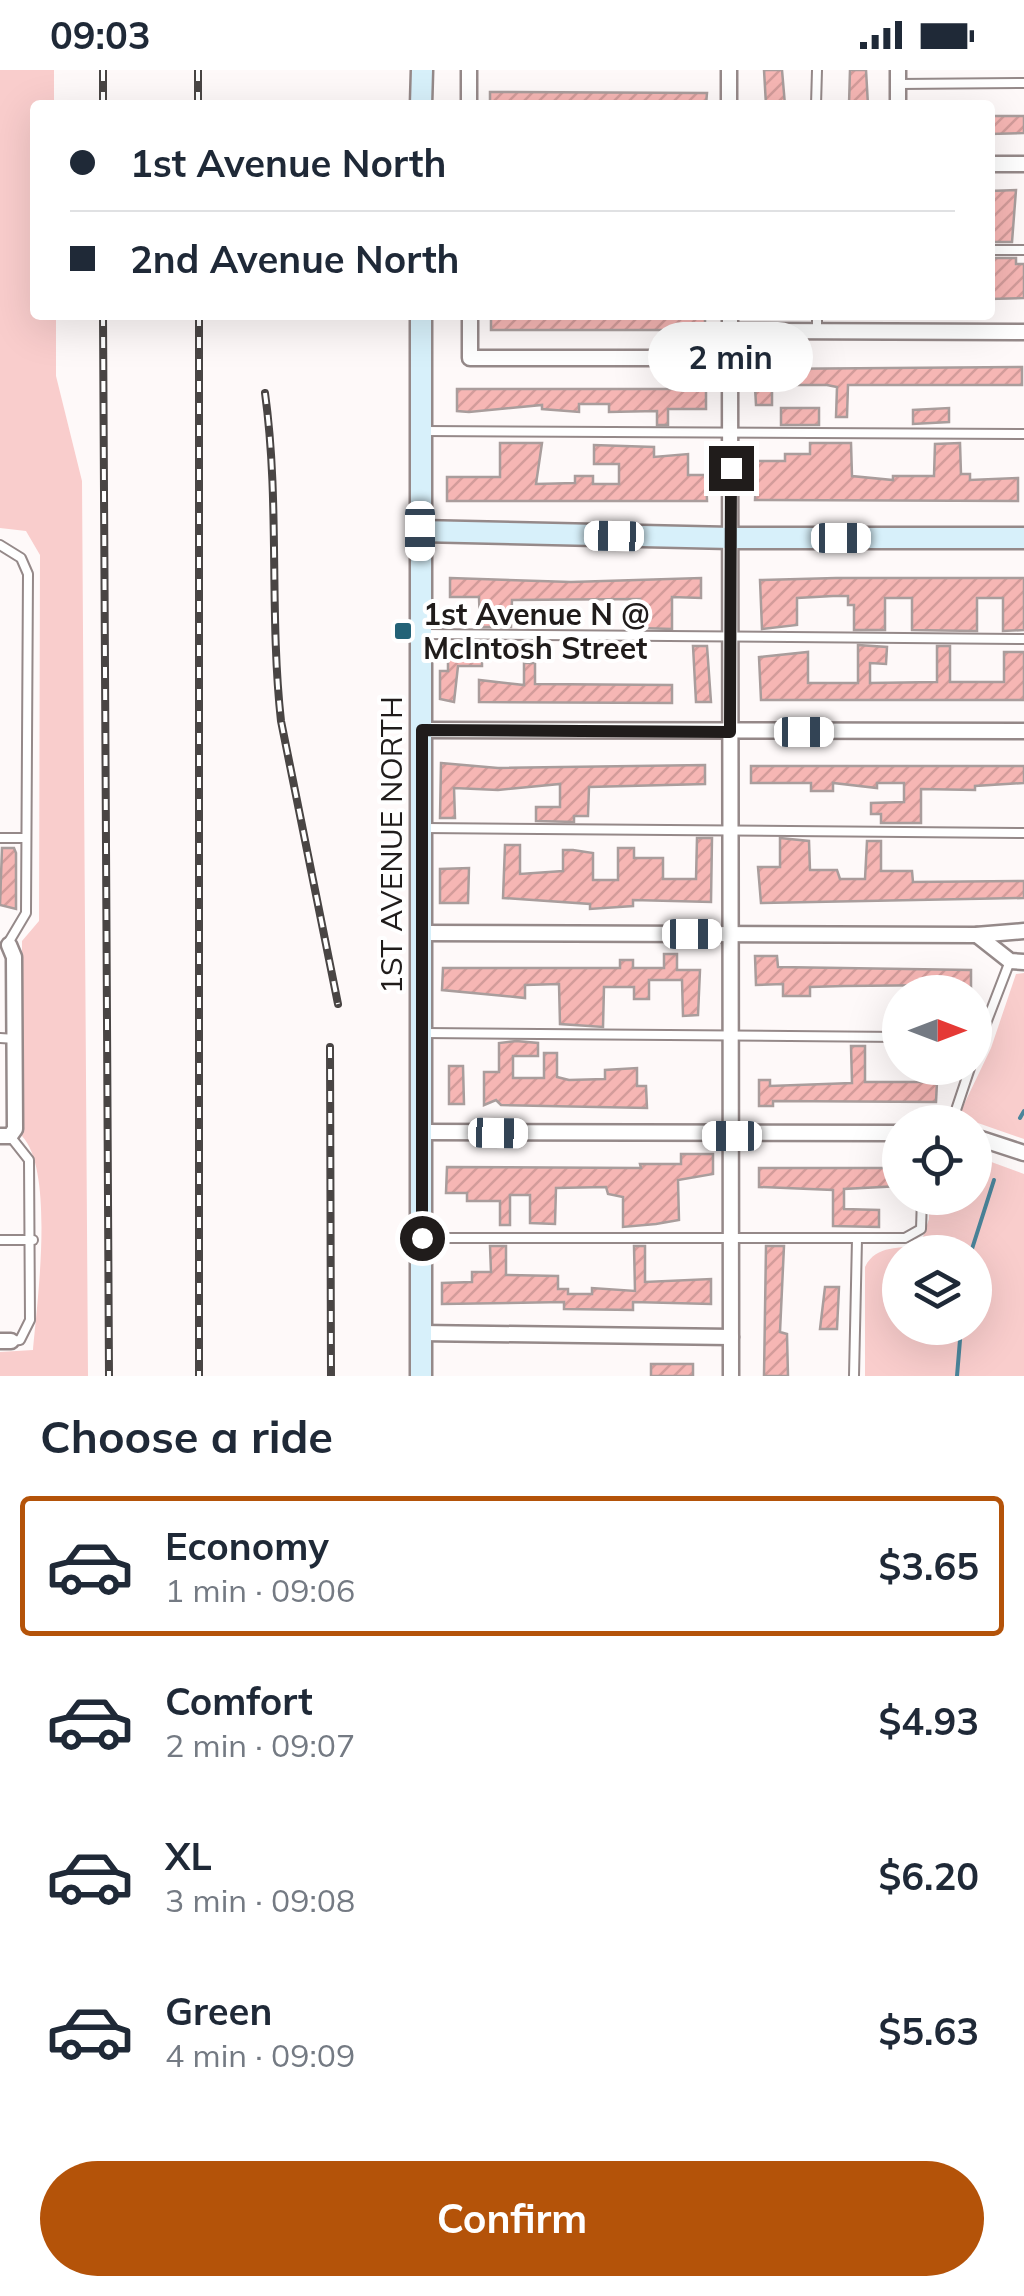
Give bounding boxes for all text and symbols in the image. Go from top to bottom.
text: 09:03 [50,11,151,59]
text: 1st Avenue North [130,139,446,187]
text: 2nd Avenue North [130,235,460,283]
callout: 2 min [648,323,814,393]
text: 2 min [688,337,773,377]
route end [709,446,754,491]
car [405,501,435,561]
car [584,520,644,552]
car [811,523,871,553]
place label: 1st Avenue N @ McIntosh Street [423,595,650,667]
marker: 1st Avenue N @ McIntosh Street [392,620,414,642]
street label: 1ST AVENUE NORTH [372,696,410,994]
car [774,717,834,747]
car [662,919,722,949]
north arrow [882,975,992,1085]
map controls [882,975,992,1345]
button: locate [882,1105,992,1215]
car [468,1117,528,1149]
car [702,1121,762,1151]
route start [400,1216,445,1261]
button: layers [882,1235,992,1345]
text: Choose a ride [40,1408,333,1464]
icon: car [45,1521,135,1611]
text: Economy [165,1522,329,1570]
text: $3.65 [878,1542,979,1590]
text: 1 min · 09:06 [165,1570,355,1610]
icon: car [45,1676,135,1766]
text: Comfort [165,1677,313,1725]
text: $4.93 [878,1697,979,1745]
text: 2 min · 09:07 [165,1725,355,1765]
icon: car [45,1831,135,1921]
text: XL [165,1832,212,1880]
text: $6.20 [878,1852,979,1900]
text: 3 min · 09:08 [165,1880,355,1920]
icon: car [45,1986,135,2076]
text: Green [165,1987,272,2035]
text: $5.63 [878,2007,979,2055]
text: 4 min · 09:09 [165,2035,355,2075]
button: Confirm [40,2161,984,2276]

